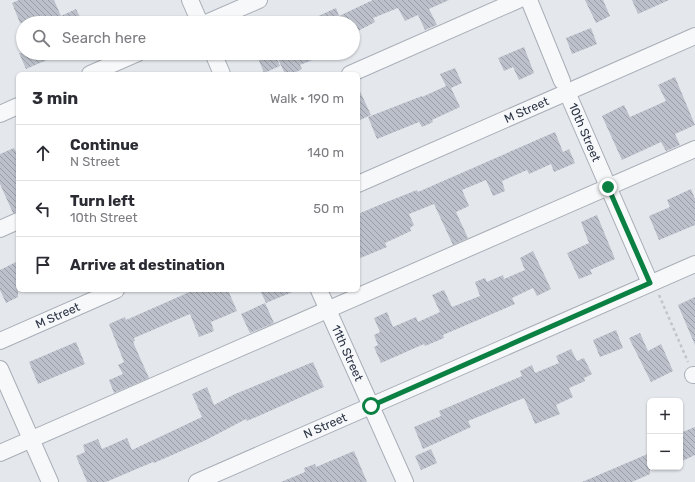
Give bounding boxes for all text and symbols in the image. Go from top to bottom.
search box [16,16,360,60]
icon: search [30,27,52,49]
text: Search here [62,29,146,47]
text: 3 min [32,88,78,108]
text: Walk · 190 m [270,91,344,106]
street label: M Street [502,94,551,126]
street label: 10th Street [566,101,604,164]
text: Continue [70,136,139,154]
icon: ahead [32,142,54,164]
text: 140 m [307,145,344,160]
text: N Street [70,154,120,169]
route end [599,178,617,196]
text: Turn left [70,192,135,210]
icon: left [32,198,54,220]
text: 50 m [313,201,344,216]
text: 10th Street [70,210,138,225]
icon: arrive [32,254,54,276]
text: Arrive at destination [70,256,225,274]
street label: M Street [33,300,82,332]
street label: 11th Street [329,323,366,383]
route start [362,397,380,415]
map controls [647,398,683,470]
button: + [647,398,683,434]
street label: N Street [301,410,349,442]
button: − [647,434,683,470]

